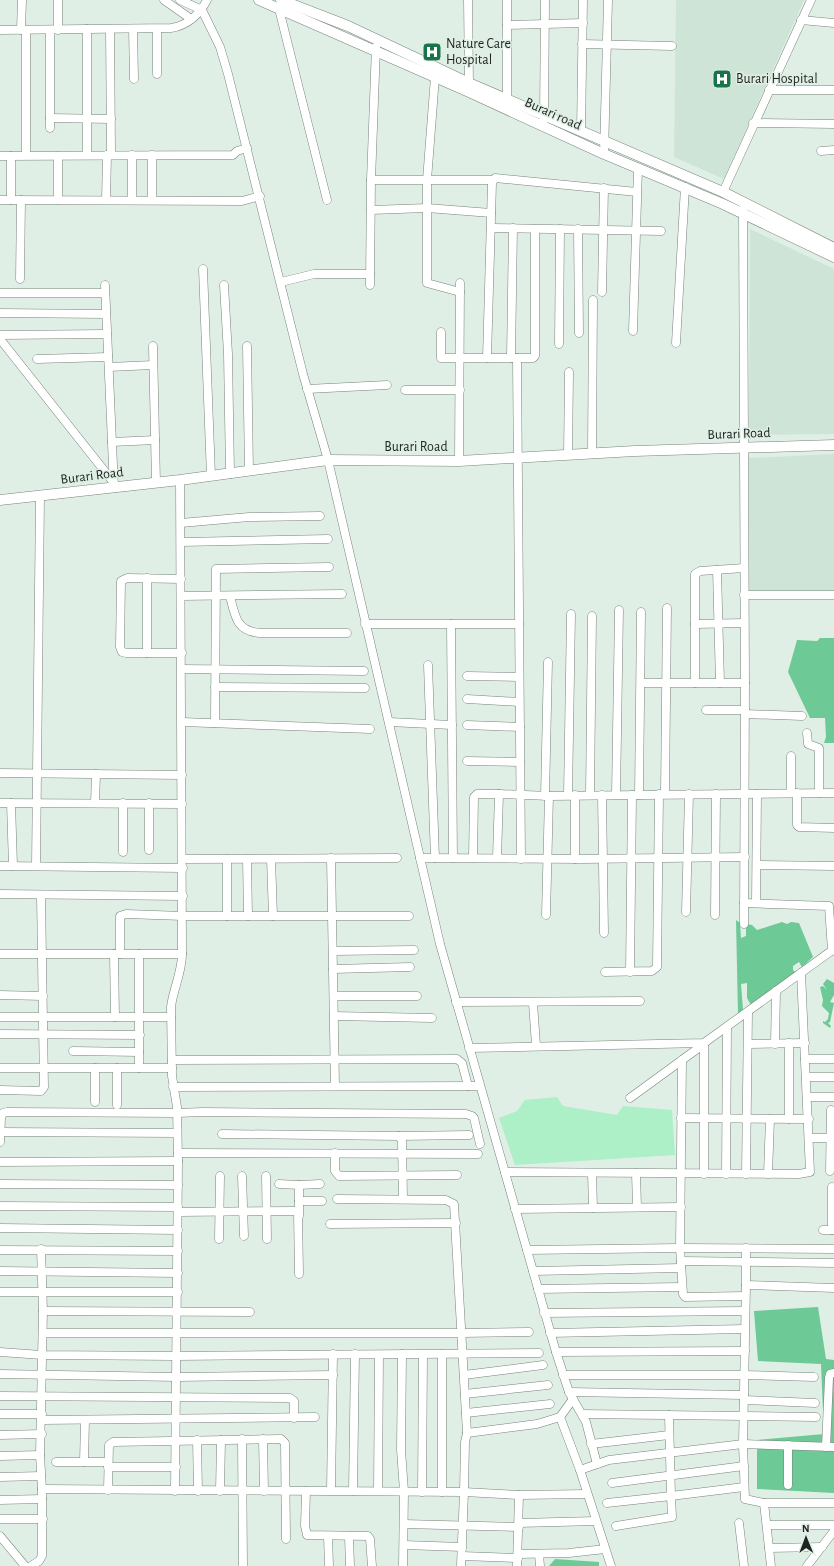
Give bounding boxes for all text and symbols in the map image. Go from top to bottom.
place label: Nature Care Hospital [446,37,511,67]
hospital icon: Nature Care Hospital [421,41,443,63]
hospital icon: Burari Hospital [711,68,733,90]
place label: Burari Hospital [736,72,818,86]
street label: Burari road [522,95,584,133]
street label: Burari Road [707,426,771,442]
street label: Burari Road [384,440,448,454]
street label: Burari Road [60,465,124,487]
north arrow [786,1518,826,1558]
text: N [802,1523,810,1534]

